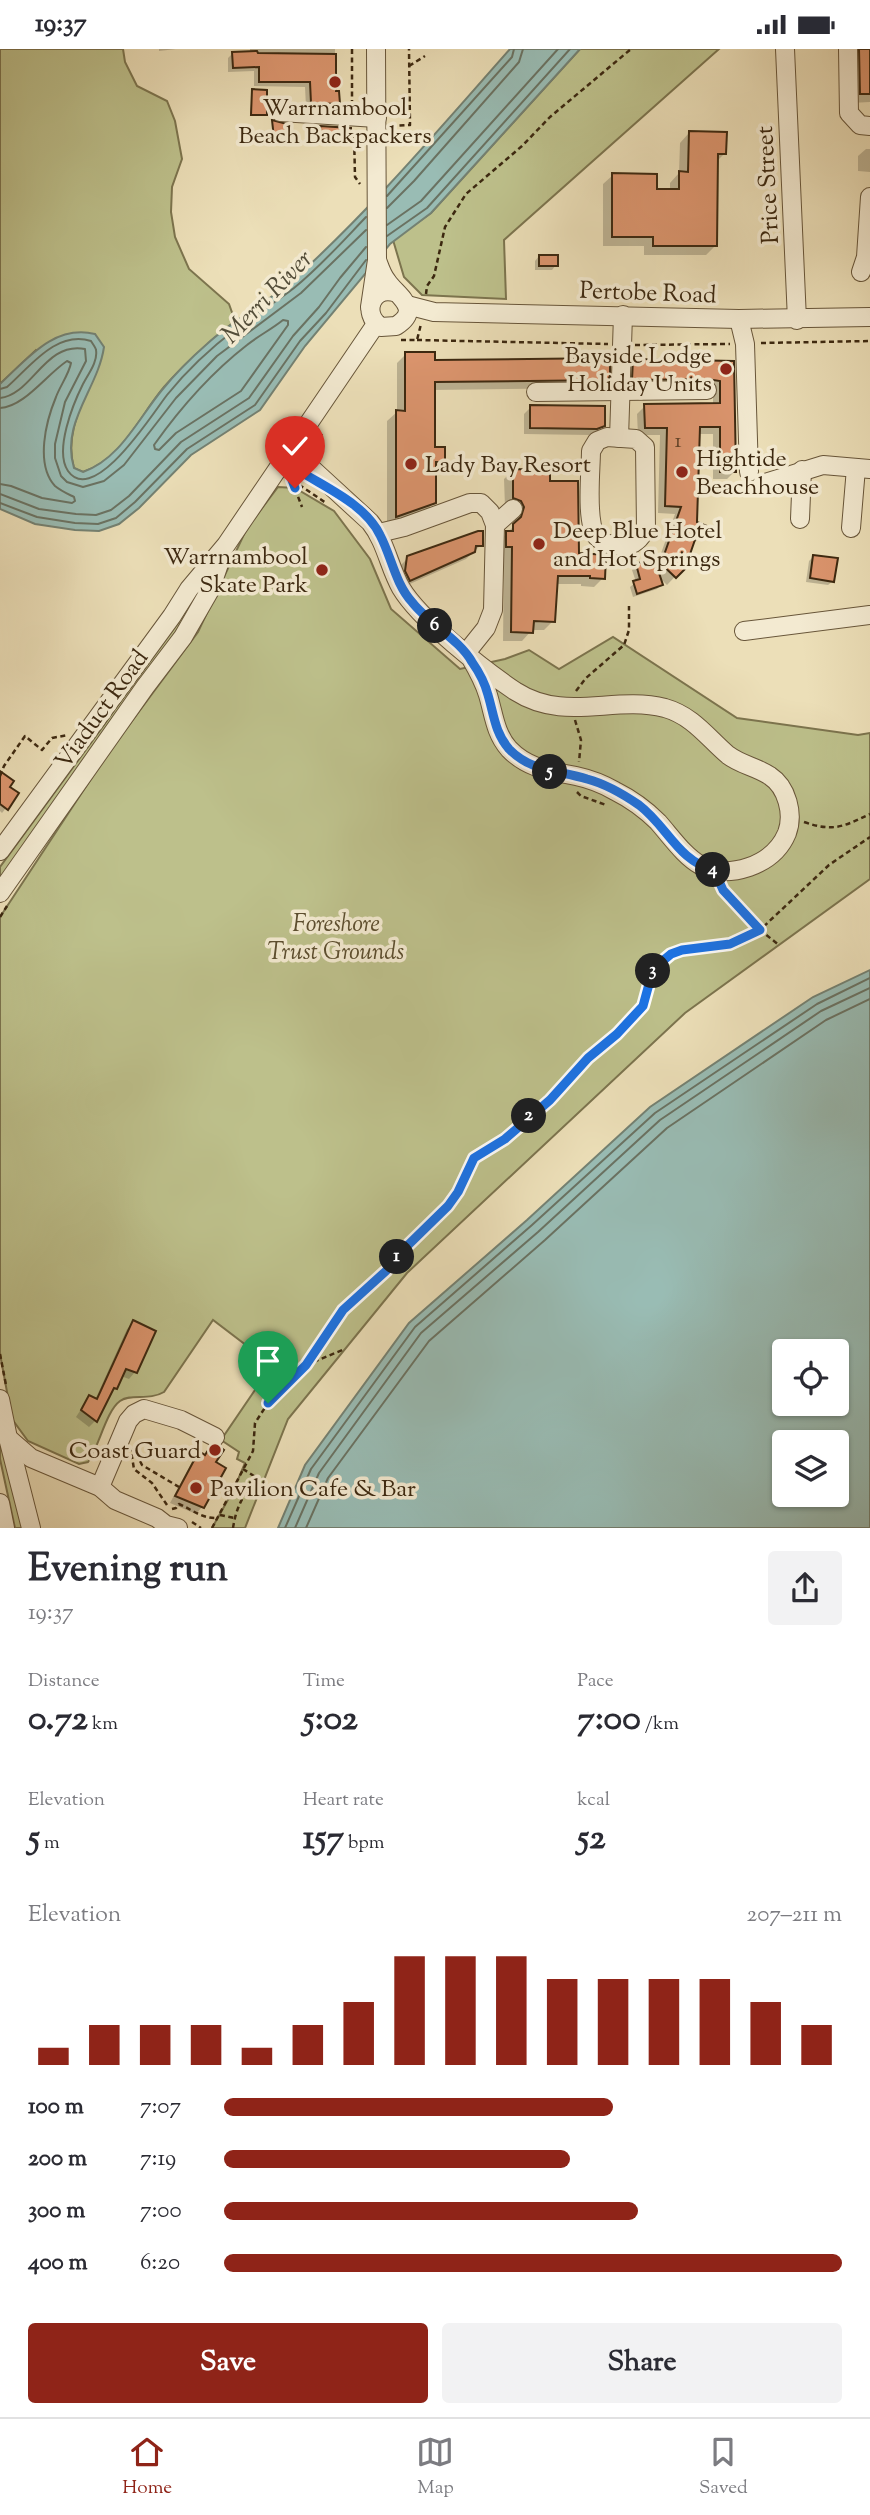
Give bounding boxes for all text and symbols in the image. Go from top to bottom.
text: 19:37 [35,6,87,43]
marker: Warrnambool Beach Backpackers [327,74,343,90]
place label: Warrnambool Beach Backpackers [238,92,432,154]
street label: Price Street [749,125,789,245]
water label: Merri River [213,242,322,353]
street label: Pertobe Road [579,275,717,313]
place label: Bayside Lodge Holiday Units [565,340,712,402]
marker: Bayside Lodge Holiday Units [718,361,734,377]
pin [265,416,325,488]
icon: check [276,427,314,465]
house number: 1 [674,427,682,457]
place label: Hightide Beachhouse [696,443,819,505]
place label: Lady Bay Resort [425,449,591,483]
marker: Lady Bay Resort [403,456,419,472]
marker: Hightide Beachhouse [674,464,690,480]
place label: Deep Blue Hotel and Hot Springs [553,515,722,577]
marker: Deep Blue Hotel and Hot Springs [531,536,547,552]
place label: Warrnambool Skate Park [163,541,308,603]
marker: Warrnambool Skate Park [314,562,330,578]
pin: 6 [418,609,452,643]
text: 6 [430,612,439,639]
street label: Viaduct Road [48,643,158,777]
pin: 5 [532,755,568,789]
text: 5 [546,758,553,785]
pin: 4 [696,853,730,887]
text: 4 [708,856,717,883]
park label: Foreshore Trust Grounds [268,908,404,970]
pin: 3 [636,953,670,989]
text: 3 [649,957,656,984]
pin: 2 [512,1099,546,1133]
text: 2 [524,1102,533,1129]
pin: 1 [380,1239,414,1275]
text: 1 [393,1243,400,1270]
pin [238,1331,298,1403]
map controls [772,1339,849,1507]
button: locate [772,1339,849,1416]
icon: arrive [249,1342,287,1380]
button: layers [772,1430,849,1507]
place label: Coast Guard [69,1435,201,1469]
marker: Coast Guard [207,1442,223,1458]
place label: Pavilion Cafe & Bar [210,1473,416,1507]
marker: Pavilion Cafe & Bar [188,1480,204,1496]
text: Evening run [28,1544,228,1598]
button: share [768,1551,842,1625]
text: 19:37 [28,1597,74,1630]
text: Distance [28,1668,100,1695]
text: Time [303,1668,345,1695]
text: Pace [577,1668,614,1695]
text: 0.72 [28,1695,88,1746]
text: 5:02 [303,1695,358,1746]
text: 7:00 [577,1695,641,1746]
text: km [88,1711,118,1738]
text: /km [641,1711,679,1738]
text: Elevation [28,1787,105,1814]
text: Heart rate [303,1787,384,1814]
text: kcal [577,1787,610,1814]
text: 5 [28,1814,40,1865]
text: 157 [303,1814,344,1865]
text: 52 [577,1814,606,1865]
text: m [40,1830,60,1857]
text: bpm [344,1830,385,1857]
text: Elevation [28,1899,121,1932]
text: 207–211 m [746,1899,842,1932]
text: 100 m [28,2091,84,2124]
text: 7:07 [140,2091,181,2124]
text: 200 m [28,2143,87,2176]
text: 7:19 [140,2143,176,2176]
text: 300 m [28,2195,85,2228]
text: 7:00 [140,2195,182,2228]
text: 400 m [28,2247,88,2280]
text: 6:20 [140,2247,180,2280]
button: Save [28,2323,428,2403]
button: Share [442,2323,842,2403]
tab: Home [122,2433,172,2502]
tab: Map [416,2433,454,2502]
tab: Saved [699,2433,748,2502]

